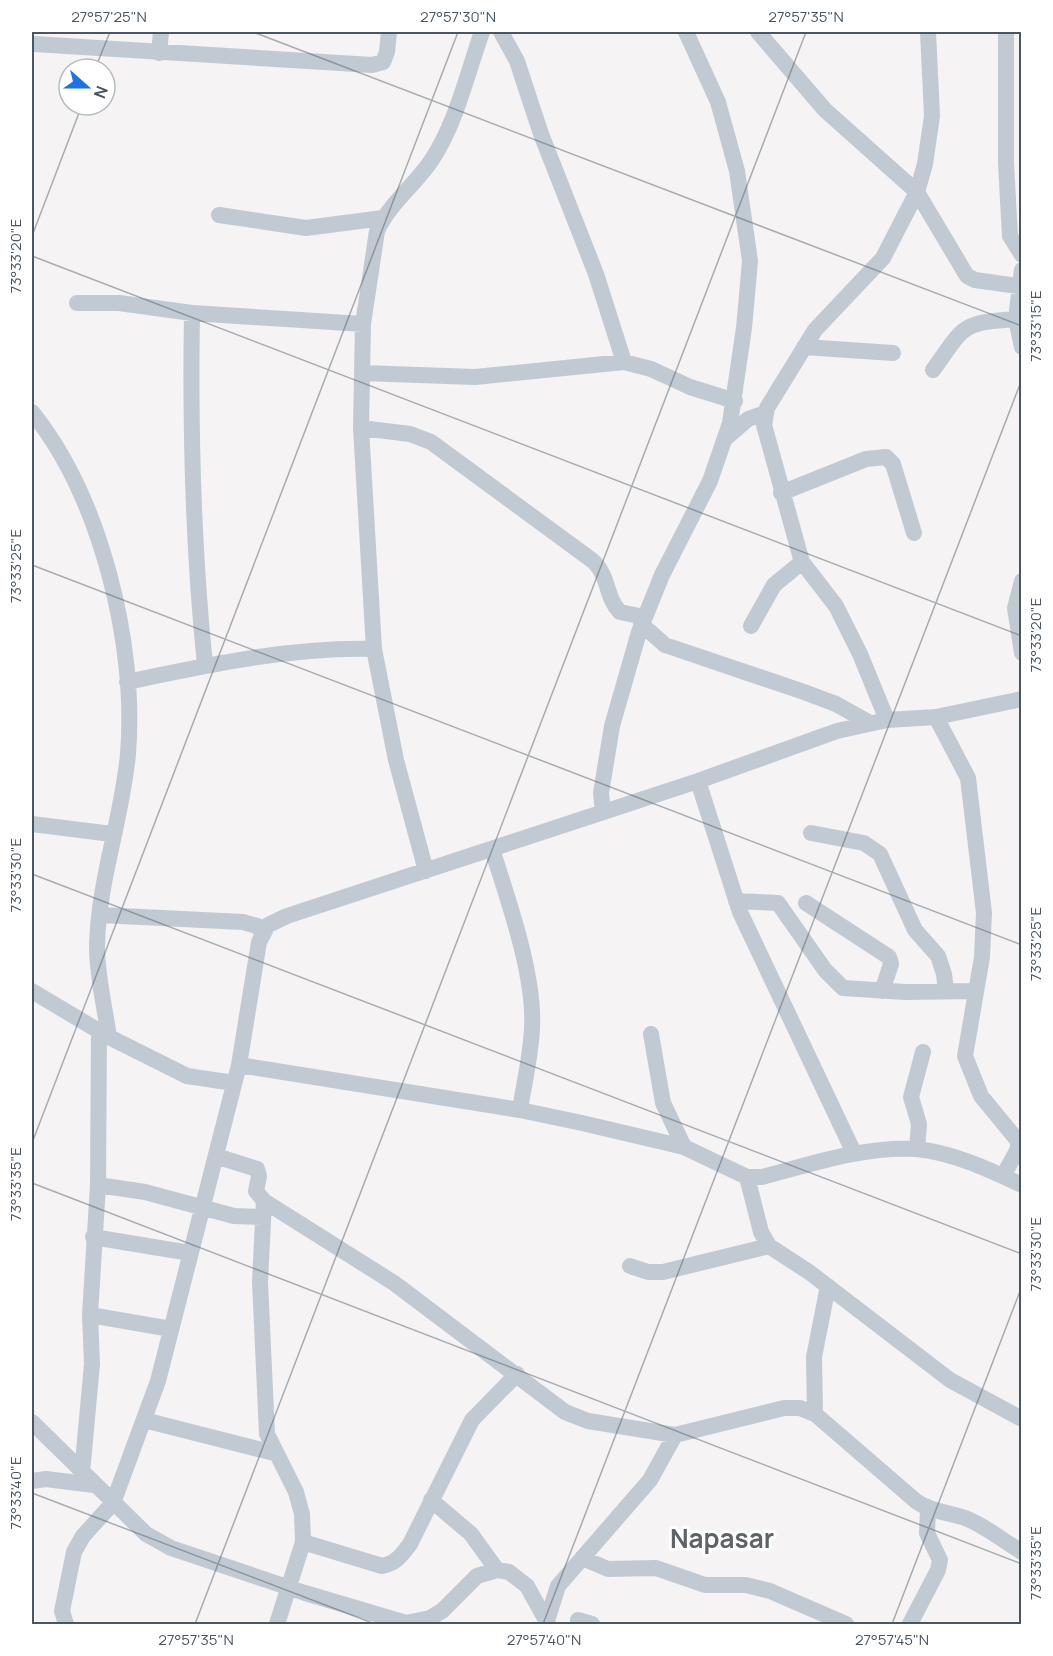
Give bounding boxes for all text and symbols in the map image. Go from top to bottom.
text: 27°57'25"N [71,6,147,27]
text: 27°57'30"N [420,6,496,27]
text: 27°57'35"N [768,6,844,27]
north arrow [57,57,117,117]
text: N [89,83,113,102]
text: 73°33'20"E [5,219,26,293]
text: 73°33'15"E [1025,290,1046,362]
text: 73°33'25"E [5,529,26,603]
text: 73°33'20"E [1025,598,1046,672]
text: 73°33'30"E [5,838,26,912]
text: 73°33'25"E [1025,907,1046,981]
text: 73°33'35"E [5,1147,26,1221]
text: 73°33'30"E [1025,1217,1046,1291]
text: 73°33'40"E [5,1457,26,1530]
district label: Napasar [670,1520,774,1556]
text: 73°33'35"E [1025,1526,1046,1600]
text: 27°57'35"N [158,1629,234,1650]
text: 27°57'40"N [507,1629,581,1650]
text: 27°57'45"N [855,1629,929,1650]

